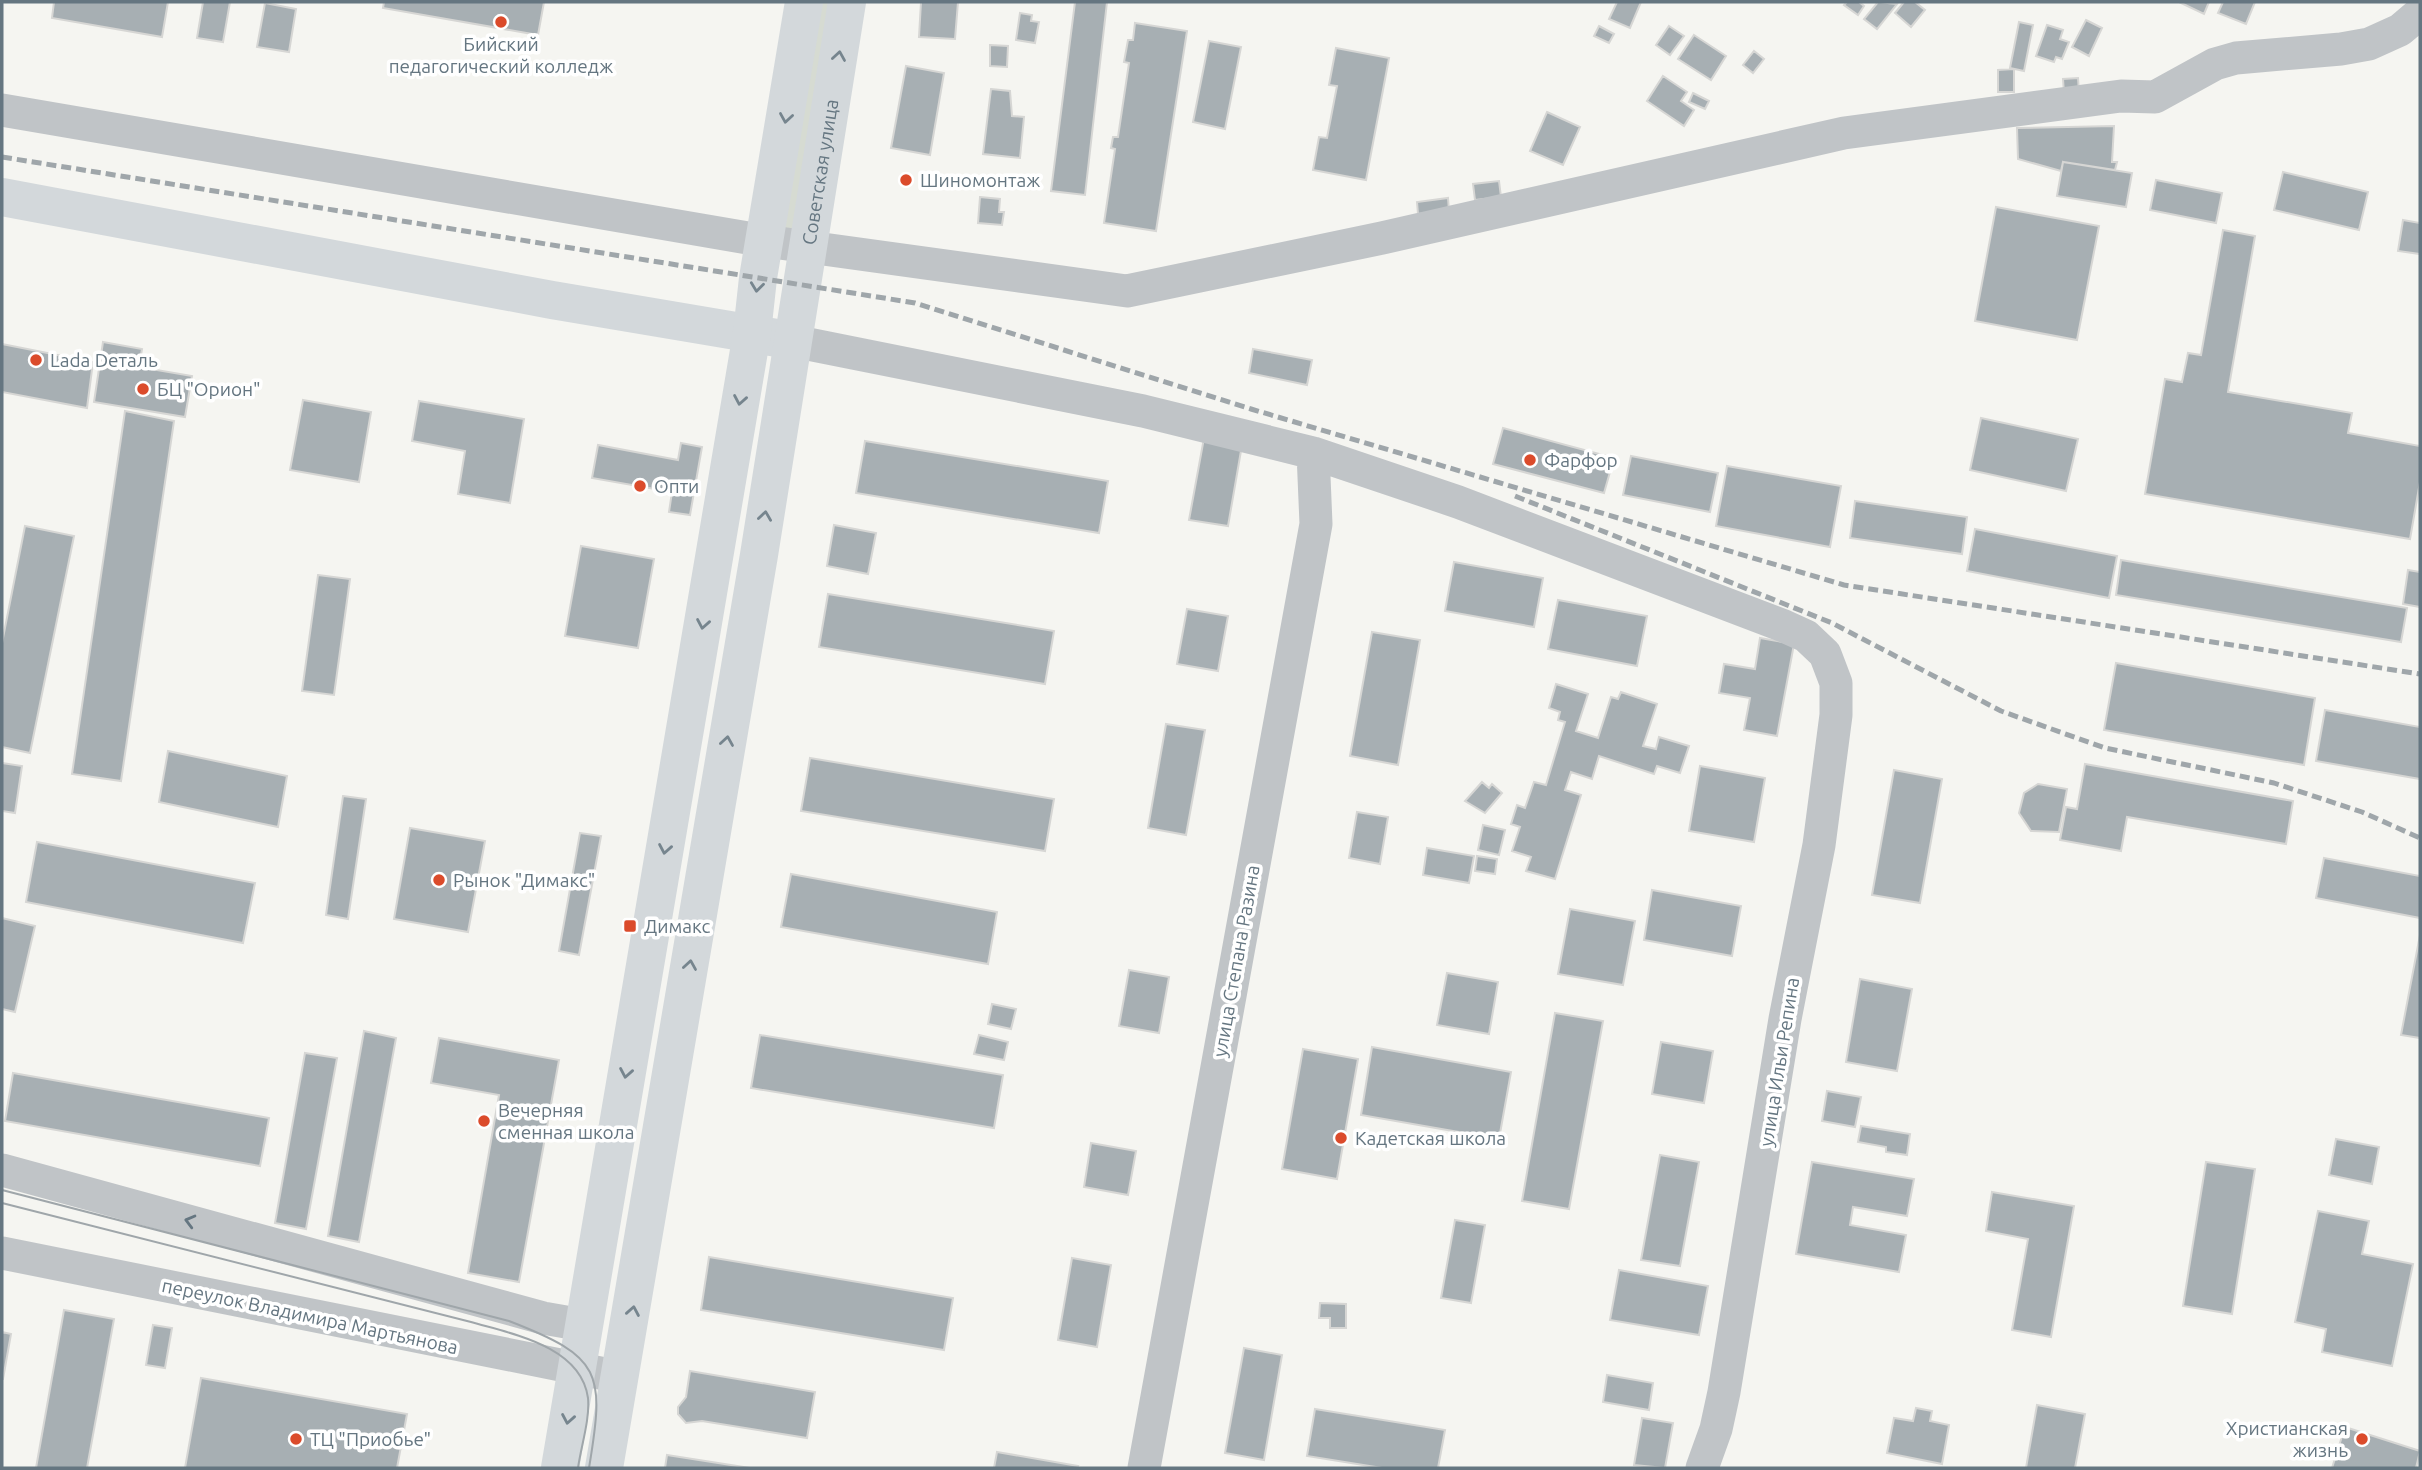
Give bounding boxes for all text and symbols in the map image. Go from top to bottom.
marker: Бийский педагогический колледж [493,14,509,30]
place label: Бийский педагогический колледж [389,33,613,77]
one-way arrow [831,50,846,62]
street label: Советская улица [798,97,842,246]
one-way arrow [779,112,794,123]
place label: Шиномонтаж [920,169,1040,191]
marker: Шиномонтаж [898,172,914,188]
one-way arrow [750,282,765,293]
place label: Lada Dеталь [50,349,158,371]
marker: Lada Dеталь [28,352,44,368]
place label: БЦ "Орион" [157,378,261,400]
marker: БЦ "Орион" [135,381,151,397]
one-way arrow [734,394,749,406]
place label: Фарфор [1544,449,1618,471]
marker: Фарфор [1522,452,1538,468]
place label: Опти [654,475,699,497]
marker: Опти [632,478,648,494]
one-way arrow [757,511,772,522]
one-way arrow [696,618,711,630]
one-way arrow [719,735,734,747]
one-way arrow [658,843,673,855]
street label: улица Степана Разина [1208,863,1264,1059]
place label: Рынок "Димакс" [453,869,595,891]
marker: Рынок "Димакс" [431,872,447,888]
place label: Димакс [644,915,711,937]
marker: Димакс [622,918,638,934]
one-way arrow [682,959,697,971]
street label: улица Ильи Репина [1755,976,1803,1148]
one-way arrow [619,1067,634,1079]
place label: Вечерняя сменная школа [498,1099,634,1143]
marker: Вечерняя сменная школа [476,1113,492,1129]
place label: Кадетская школа [1355,1127,1506,1149]
marker: Кадетская школа [1333,1130,1349,1146]
one-way arrow [184,1215,196,1229]
street label: переулок Владимира Мартьянова [160,1274,460,1358]
one-way arrow [625,1305,640,1317]
one-way arrow [561,1413,576,1425]
place label: Христианская жизнь [2226,1417,2348,1461]
place label: ТЦ "Приобье" [310,1428,431,1450]
marker: ТЦ "Приобье" [288,1431,304,1447]
marker: Христианская жизнь [2354,1431,2370,1447]

